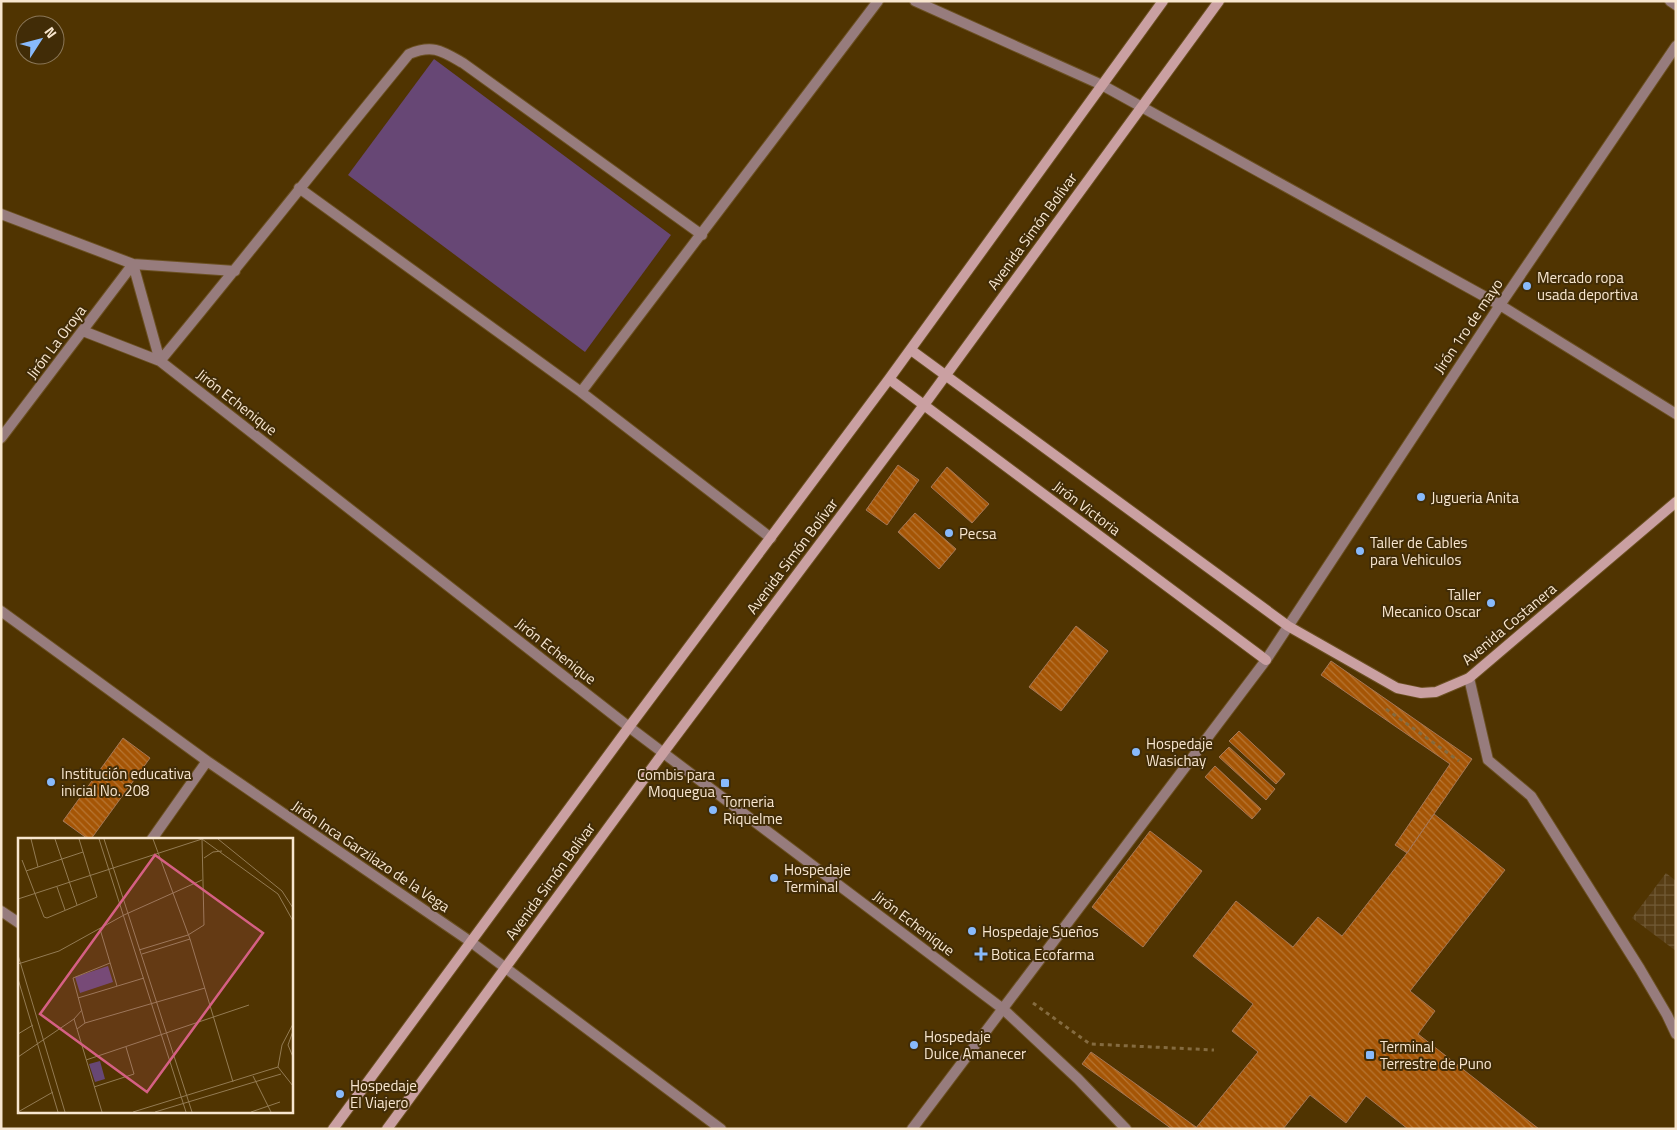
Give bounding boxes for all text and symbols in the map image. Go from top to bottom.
north arrow [15,15,65,65]
text: N [40,22,62,42]
street label: Avenida Simón Bolívar [981,167,1083,295]
place label: Mercado ropa usada deportiva [1537,266,1638,306]
street label: Jirón 1ro de mayo [1428,274,1508,378]
marker: Mercado ropa usada deportiva [1521,280,1533,292]
street label: Jirón La Oroya [21,300,92,384]
street label: Jirón Echenique [192,363,282,441]
street label: Jirón Victoria [1048,475,1126,541]
place label: Jugueria Anita [1431,486,1519,509]
marker: Jugueria Anita [1415,491,1427,503]
street label: Avenida Simón Bolívar [741,493,843,619]
place label: Pecsa [959,522,997,545]
marker: Pecsa [943,527,955,539]
place label: Taller de Cables para Vehiculos [1370,531,1467,571]
marker: Taller de Cables para Vehiculos [1354,545,1366,557]
street label: Avenida Costanera [1457,577,1562,671]
place label: Taller Mecanico Oscar [1382,583,1481,623]
marker: Taller Mecanico Oscar [1485,597,1497,609]
street label: Jirón Echenique [511,612,601,690]
place label: Hospedaje Wasichay [1146,732,1213,772]
marker: Hospedaje Wasichay [1130,746,1142,758]
place label: Institución educativa inicial No. 208 [61,762,192,802]
place label: Combis para Moquegua [637,763,715,803]
marker: Institución educativa inicial No. 208 [45,776,57,788]
marker: Combis para Moquegua [719,777,731,789]
place label: Torneria Riquelme [723,790,783,830]
street label: Jirón Inca Garzilazo de la Vega [287,794,455,918]
marker: Torneria Riquelme [707,804,719,816]
street label: Avenida Simón Bolívar [499,817,601,945]
inset map [18,838,292,1112]
place label: Hospedaje Terminal [784,858,851,898]
marker: Hospedaje Terminal [768,872,780,884]
street label: Jirón Echenique [868,885,960,961]
place label: Hospedaje Sueños [982,920,1099,943]
marker: Hospedaje Sueños [966,925,978,937]
place label: Botica Ecofarma [991,943,1095,966]
marker: Botica Ecofarma [975,948,987,960]
place label: Hospedaje Dulce Amanecer [924,1025,1026,1065]
place label: Terminal Terrestre de Puno [1380,1035,1492,1075]
marker: Hospedaje Dulce Amanecer [908,1039,920,1051]
marker: Terminal Terrestre de Puno [1364,1049,1376,1061]
place label: Hospedaje El Viajero [350,1074,417,1114]
marker: Hospedaje El Viajero [334,1088,346,1100]

